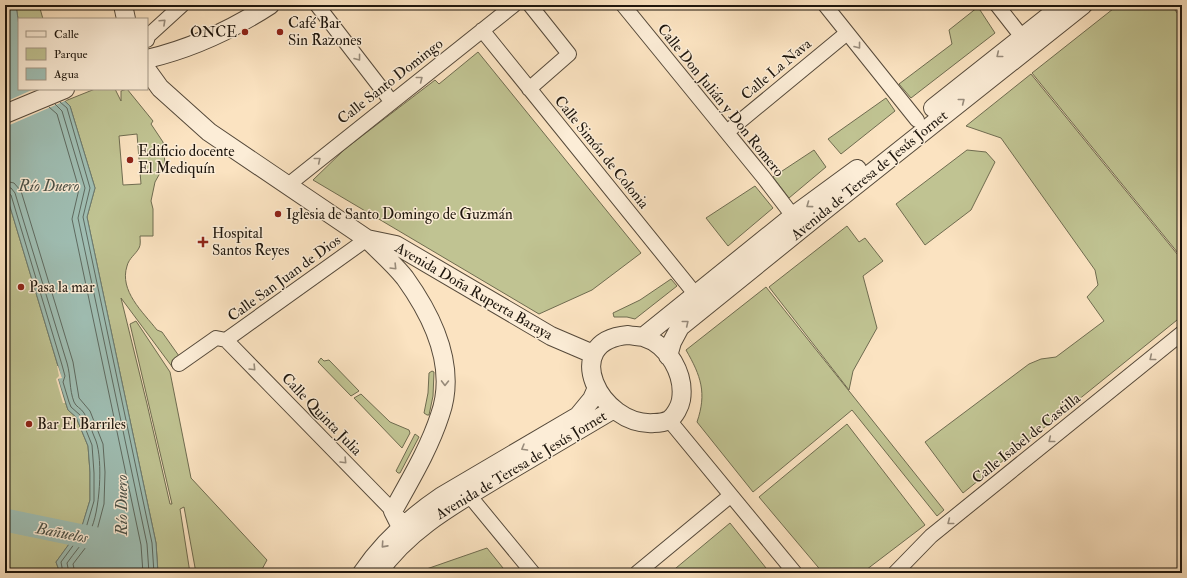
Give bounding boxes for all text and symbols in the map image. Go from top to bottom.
place label: Café Bar Sin Razones [288,14,362,50]
legend [18,18,148,90]
one-way arrow [159,20,166,27]
street label: Calle Don Julián y Don Romero [652,20,788,181]
place label: ONCE [190,23,237,42]
text: Calle [54,27,79,42]
marker: ONCE [240,27,250,37]
marker: Café Bar Sin Razones [275,27,285,37]
street label: Calle Santo Domingo [334,34,447,129]
street label: Calle La Nava [737,34,816,104]
one-way arrow [853,42,860,49]
text: Parque [54,47,88,62]
one-way arrow [997,51,1004,58]
one-way arrow [353,54,360,61]
text: Agua [53,67,80,82]
one-way arrow [415,77,422,84]
street label: Calle Simón de Colonia [550,92,654,213]
one-way arrow [957,99,964,106]
street label: Avenida de Teresa de Jesús Jornet [786,106,952,246]
place label: Edificio docente El Mediquín [138,142,234,178]
marker: Edificio docente El Mediquín [125,155,135,165]
one-way arrow [314,158,321,165]
water label: Río Duero [18,176,80,196]
one-way arrow [806,200,813,208]
place label: Iglesia de Santo Domingo de Guzmán [286,205,513,224]
marker: Iglesia de Santo Domingo de Guzmán [273,209,283,219]
place label: Hospital Santos Reyes [212,224,289,260]
street label: Calle San Juan de Dios [224,231,345,327]
marker: Hospital Santos Reyes [197,236,209,248]
street label: Avenida Doña Ruperta Baraya [390,238,557,346]
one-way arrow [389,262,397,270]
place label: Pasa la mar [29,278,95,297]
marker: Pasa la mar [16,282,26,292]
one-way arrow [681,320,689,327]
one-way arrow [1149,354,1156,361]
one-way arrow [248,363,256,371]
street label: Calle Quinta Julia [277,369,367,461]
one-way arrow [441,380,449,386]
street label: Calle Isabel de Castilla [968,388,1085,488]
street label: Avenida de Teresa de Jesús Jornet [431,407,611,525]
place label: Bar El Barriles [37,415,126,434]
marker: Bar El Barriles [24,419,34,429]
one-way arrow [1048,436,1055,443]
one-way arrow [521,443,528,450]
one-way arrow [339,456,347,464]
water label: Río Duero [112,474,132,536]
one-way arrow [947,517,954,525]
water label: Bañuelos [33,518,90,548]
one-way arrow [381,541,388,548]

